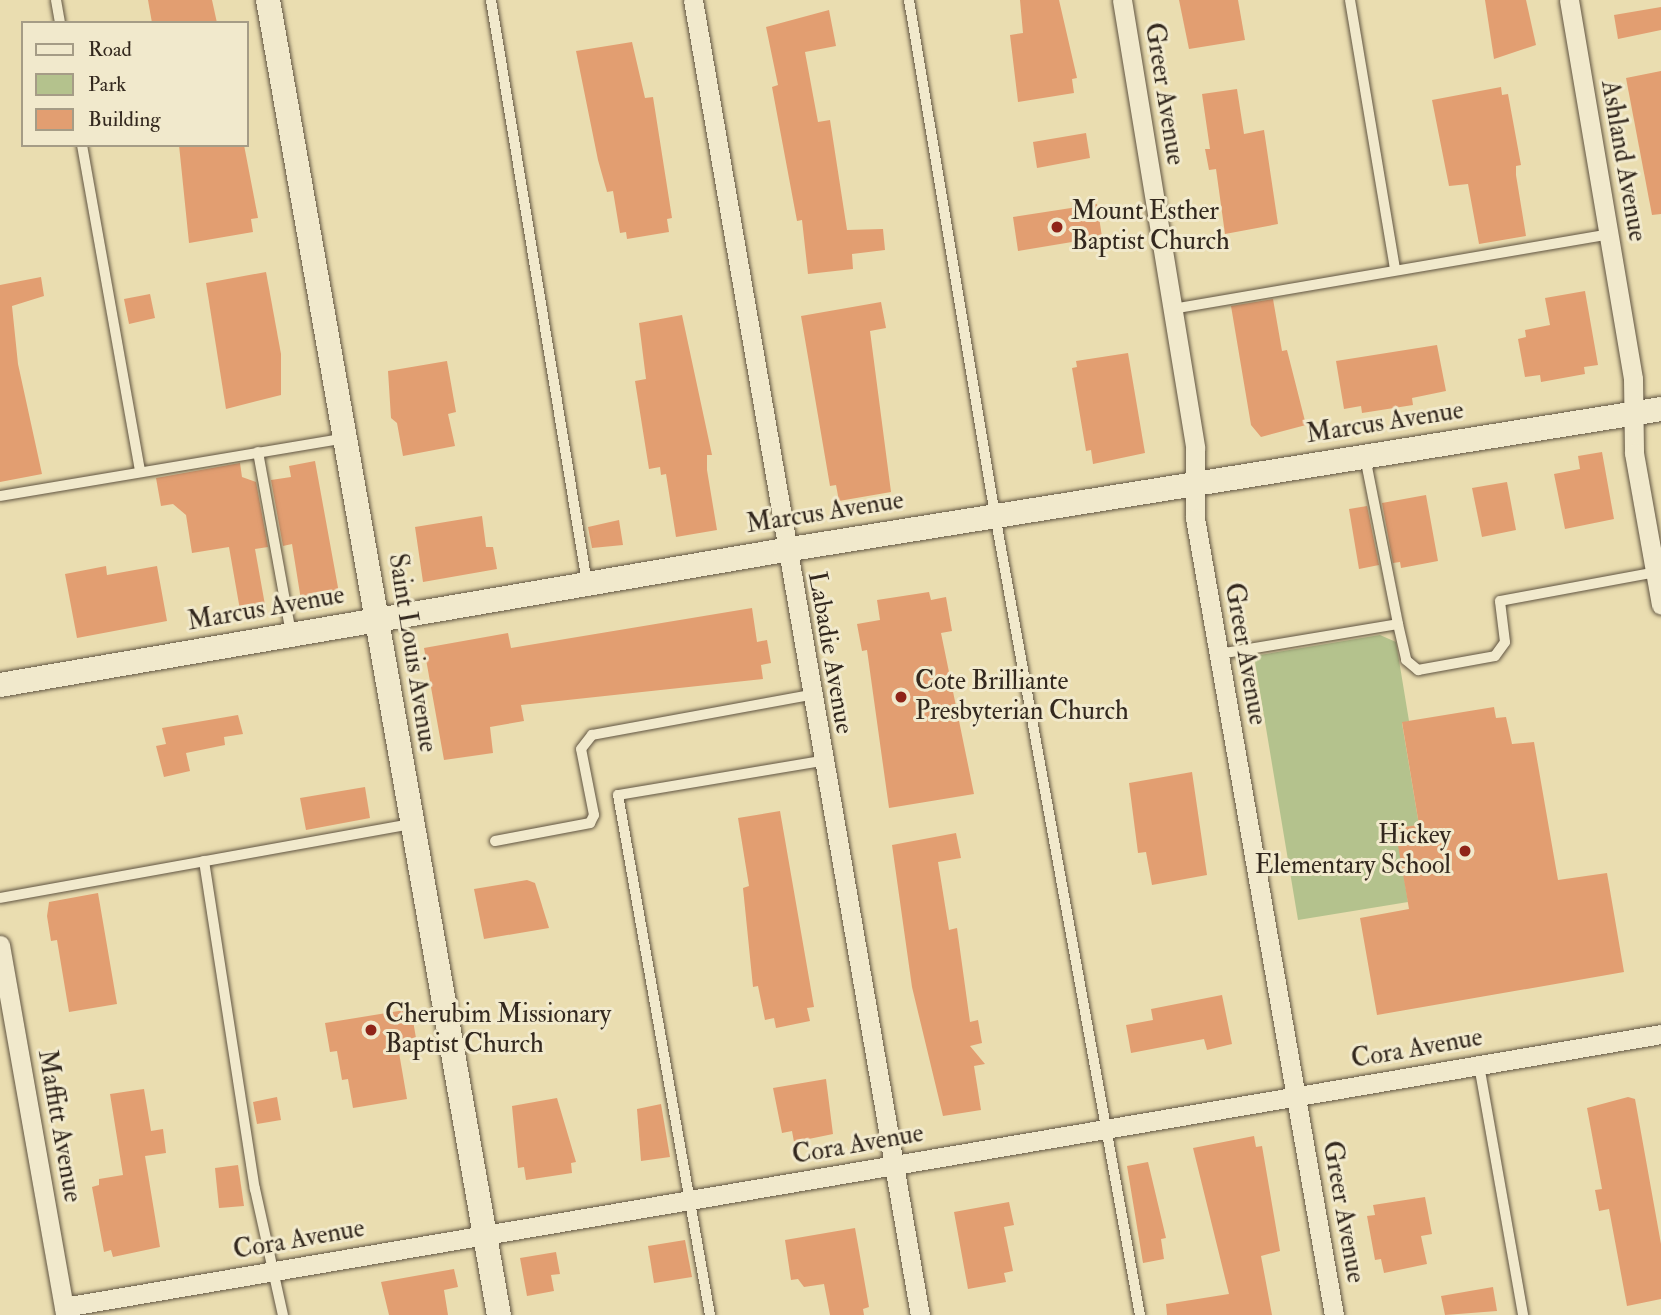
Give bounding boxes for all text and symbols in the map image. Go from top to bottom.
legend [21,21,248,147]
street label: Greer Avenue [1137,21,1191,167]
text: Road [88,36,132,63]
text: Park [88,71,126,98]
street label: Ashland Avenue [1593,78,1653,244]
text: Building [88,106,161,133]
place label: Mount Esther Baptist Church [1071,196,1230,258]
marker: Mount Esther Baptist Church [1049,219,1065,235]
street label: Marcus Avenue [1304,395,1466,451]
street label: Marcus Avenue [744,485,906,541]
street label: Saint Louis Avenue [381,551,443,755]
street label: Labadie Avenue [800,569,860,737]
street label: Marcus Avenue [185,580,347,638]
street label: Greer Avenue [1217,581,1273,727]
place label: Cote Brilliante Presbyterian Church [915,666,1129,728]
marker: Cote Brilliante Presbyterian Church [893,689,909,705]
place label: Hickey Elementary School [1255,820,1451,882]
marker: Hickey Elementary School [1457,843,1473,859]
place label: Cherubim Missionary Baptist Church [385,999,611,1060]
marker: Cherubim Missionary Baptist Church [363,1022,379,1038]
street label: Cora Avenue [1349,1022,1485,1076]
street label: Maffitt Avenue [30,1047,88,1205]
street label: Cora Avenue [790,1118,926,1172]
street label: Greer Avenue [1315,1139,1371,1285]
street label: Cora Avenue [231,1213,367,1267]

